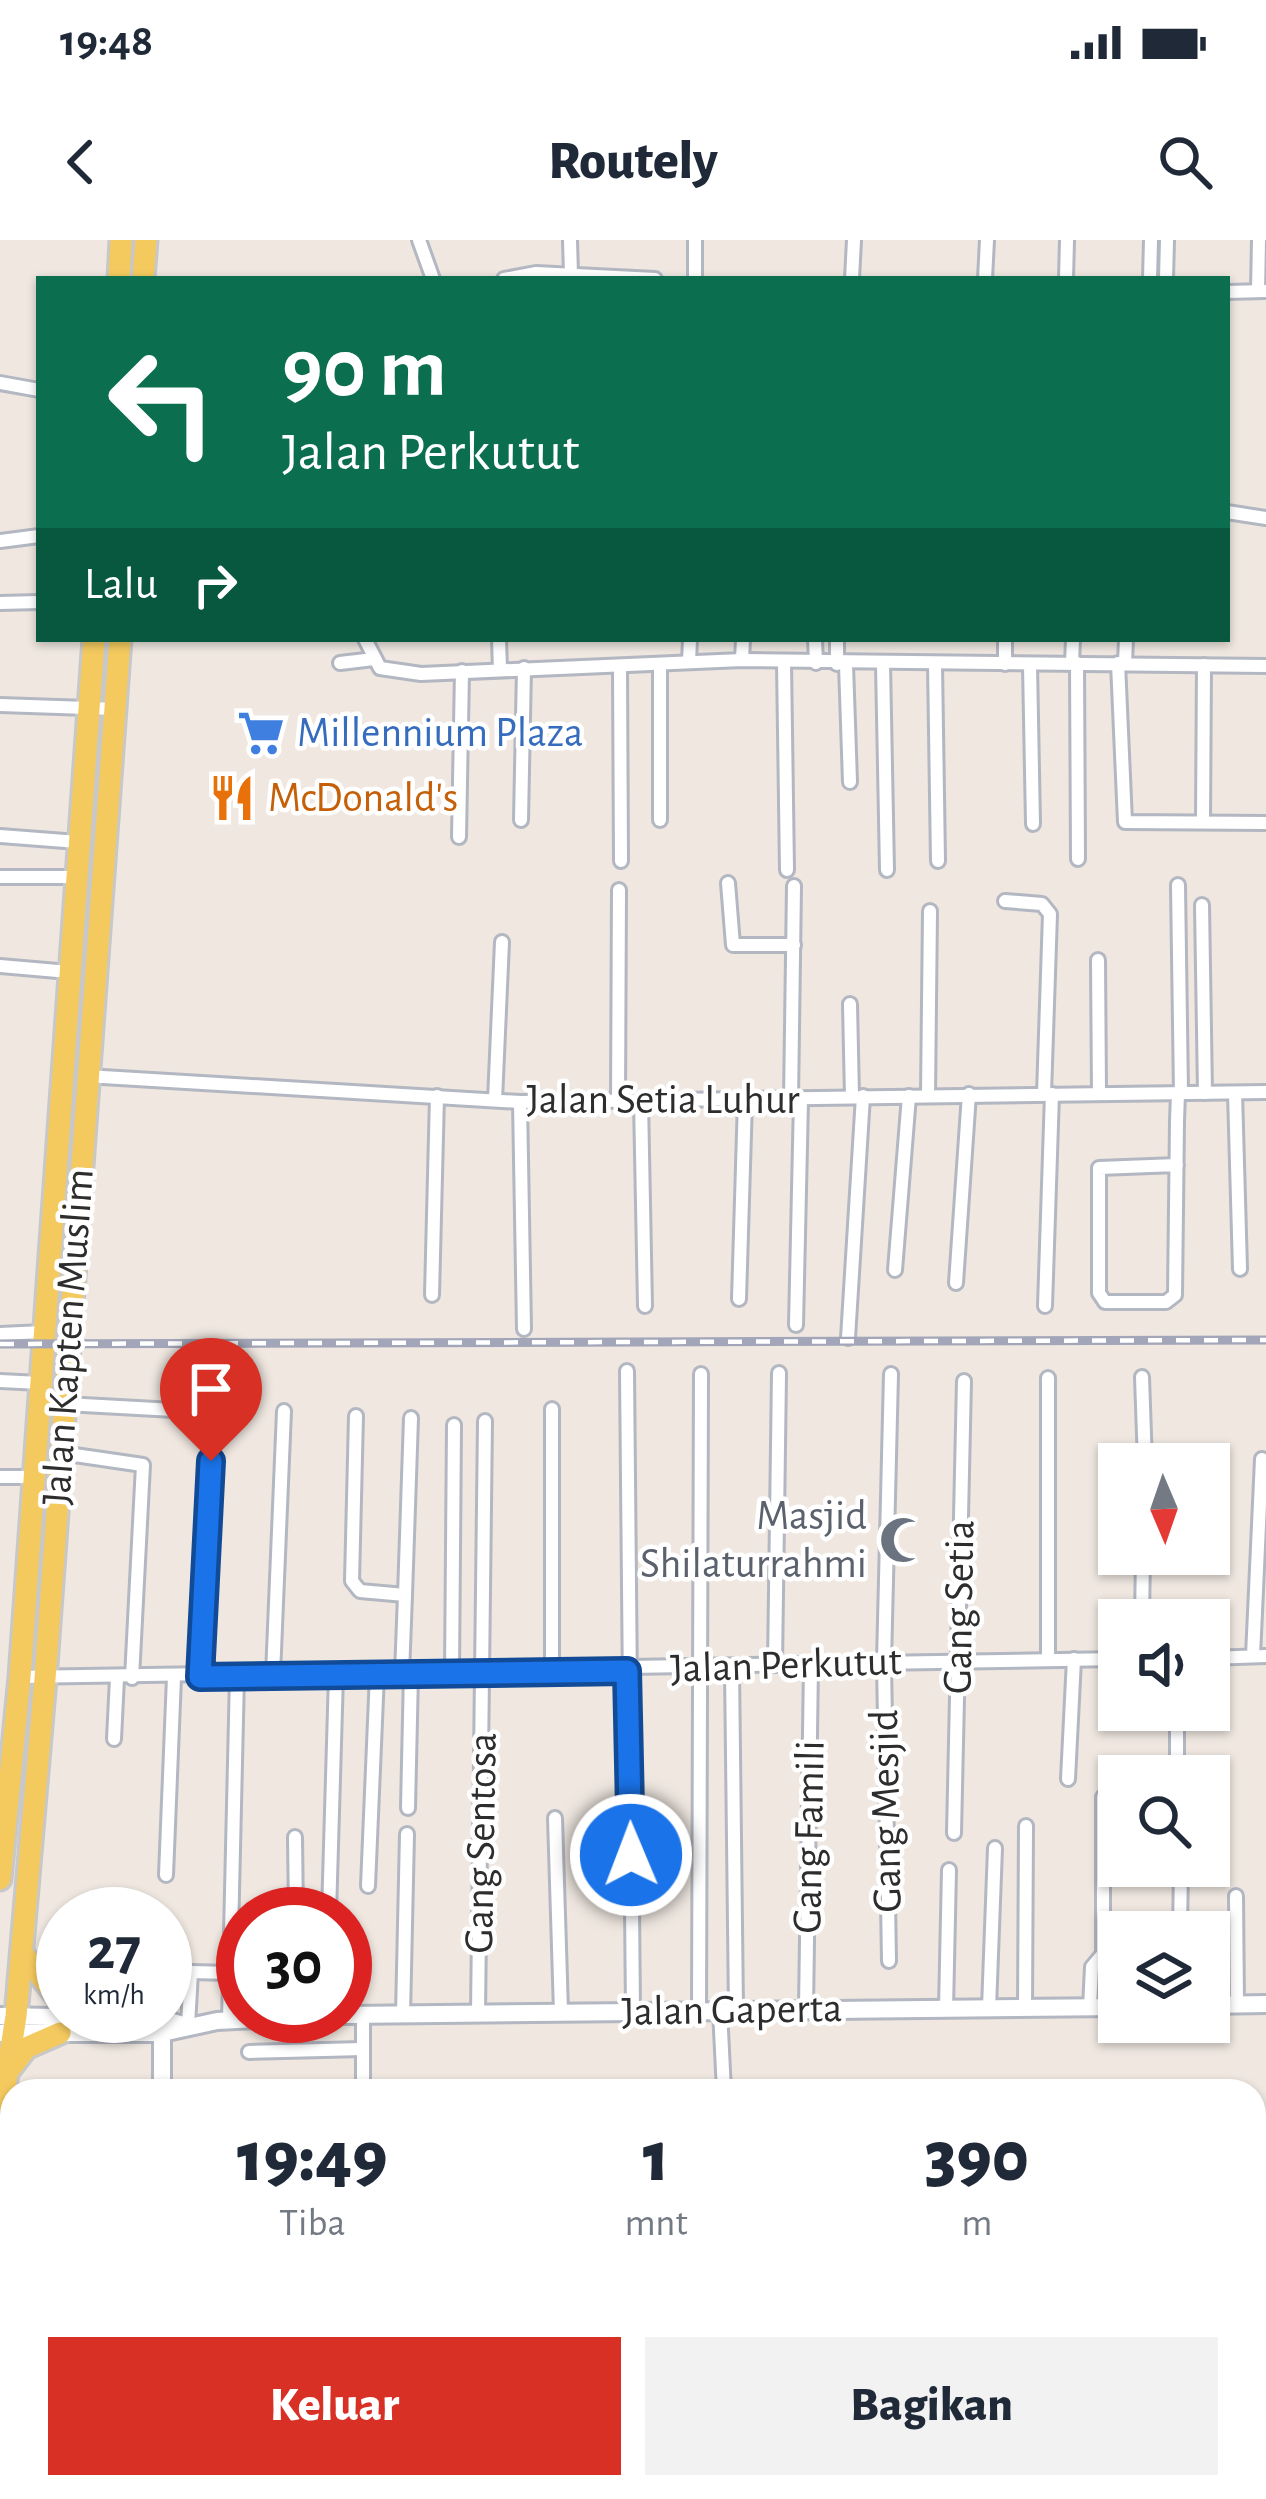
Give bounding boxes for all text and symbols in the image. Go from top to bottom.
text: 19:48 [60,19,153,64]
icon: back [48,129,114,195]
icon: search [1152,129,1218,195]
text: Routely [548,135,718,189]
icon: left [84,324,240,480]
text: 90 m [282,328,447,412]
text: Jalan Perkutut [282,426,580,480]
icon: right [182,552,248,618]
text: Lalu [84,562,158,607]
supermarket icon: Millennium Plaza [236,708,286,758]
place label: Millennium Plaza [297,712,583,754]
restaurant icon: McDonald's [207,773,257,823]
place label: McDonald's [268,777,458,819]
street label: Jalan Setia Luhur [526,1079,800,1121]
street label: Jalan Kapten Muslim [35,1167,101,1507]
pin [160,1338,262,1461]
icon: arrive [178,1356,244,1422]
north arrow [1098,1443,1230,1575]
map controls [1098,1443,1230,2043]
place label: Masjid Shilaturrahmi [640,1495,867,1585]
mosque icon: Masjid Shilaturrahmi [878,1515,928,1565]
street label: Gang Setia [936,1520,982,1694]
button: sound [1098,1599,1230,1731]
street label: Jalan Perkutut [670,1640,902,1690]
street label: Gang Mesjid [863,1709,909,1913]
street label: Gang Sentosa [458,1732,504,1954]
street label: Gang Famili [786,1740,832,1934]
button: search [1098,1755,1230,1887]
position arrow [568,1792,694,1918]
speed limit sign: 30 [216,1887,372,2043]
button: layers [1098,1911,1230,2043]
text: 27 [87,1920,141,1980]
text: km/h [83,1980,145,2010]
street label: Jalan Gaperta [621,1987,843,2033]
text: 19:49 [237,2122,387,2194]
text: 1 [643,2122,669,2194]
text: 390 [925,2122,1029,2194]
text: Tiba [279,2204,346,2243]
text: mnt [624,2204,688,2243]
text: m [961,2204,992,2243]
button: Keluar [48,2337,621,2475]
button: Bagikan [645,2337,1218,2475]

